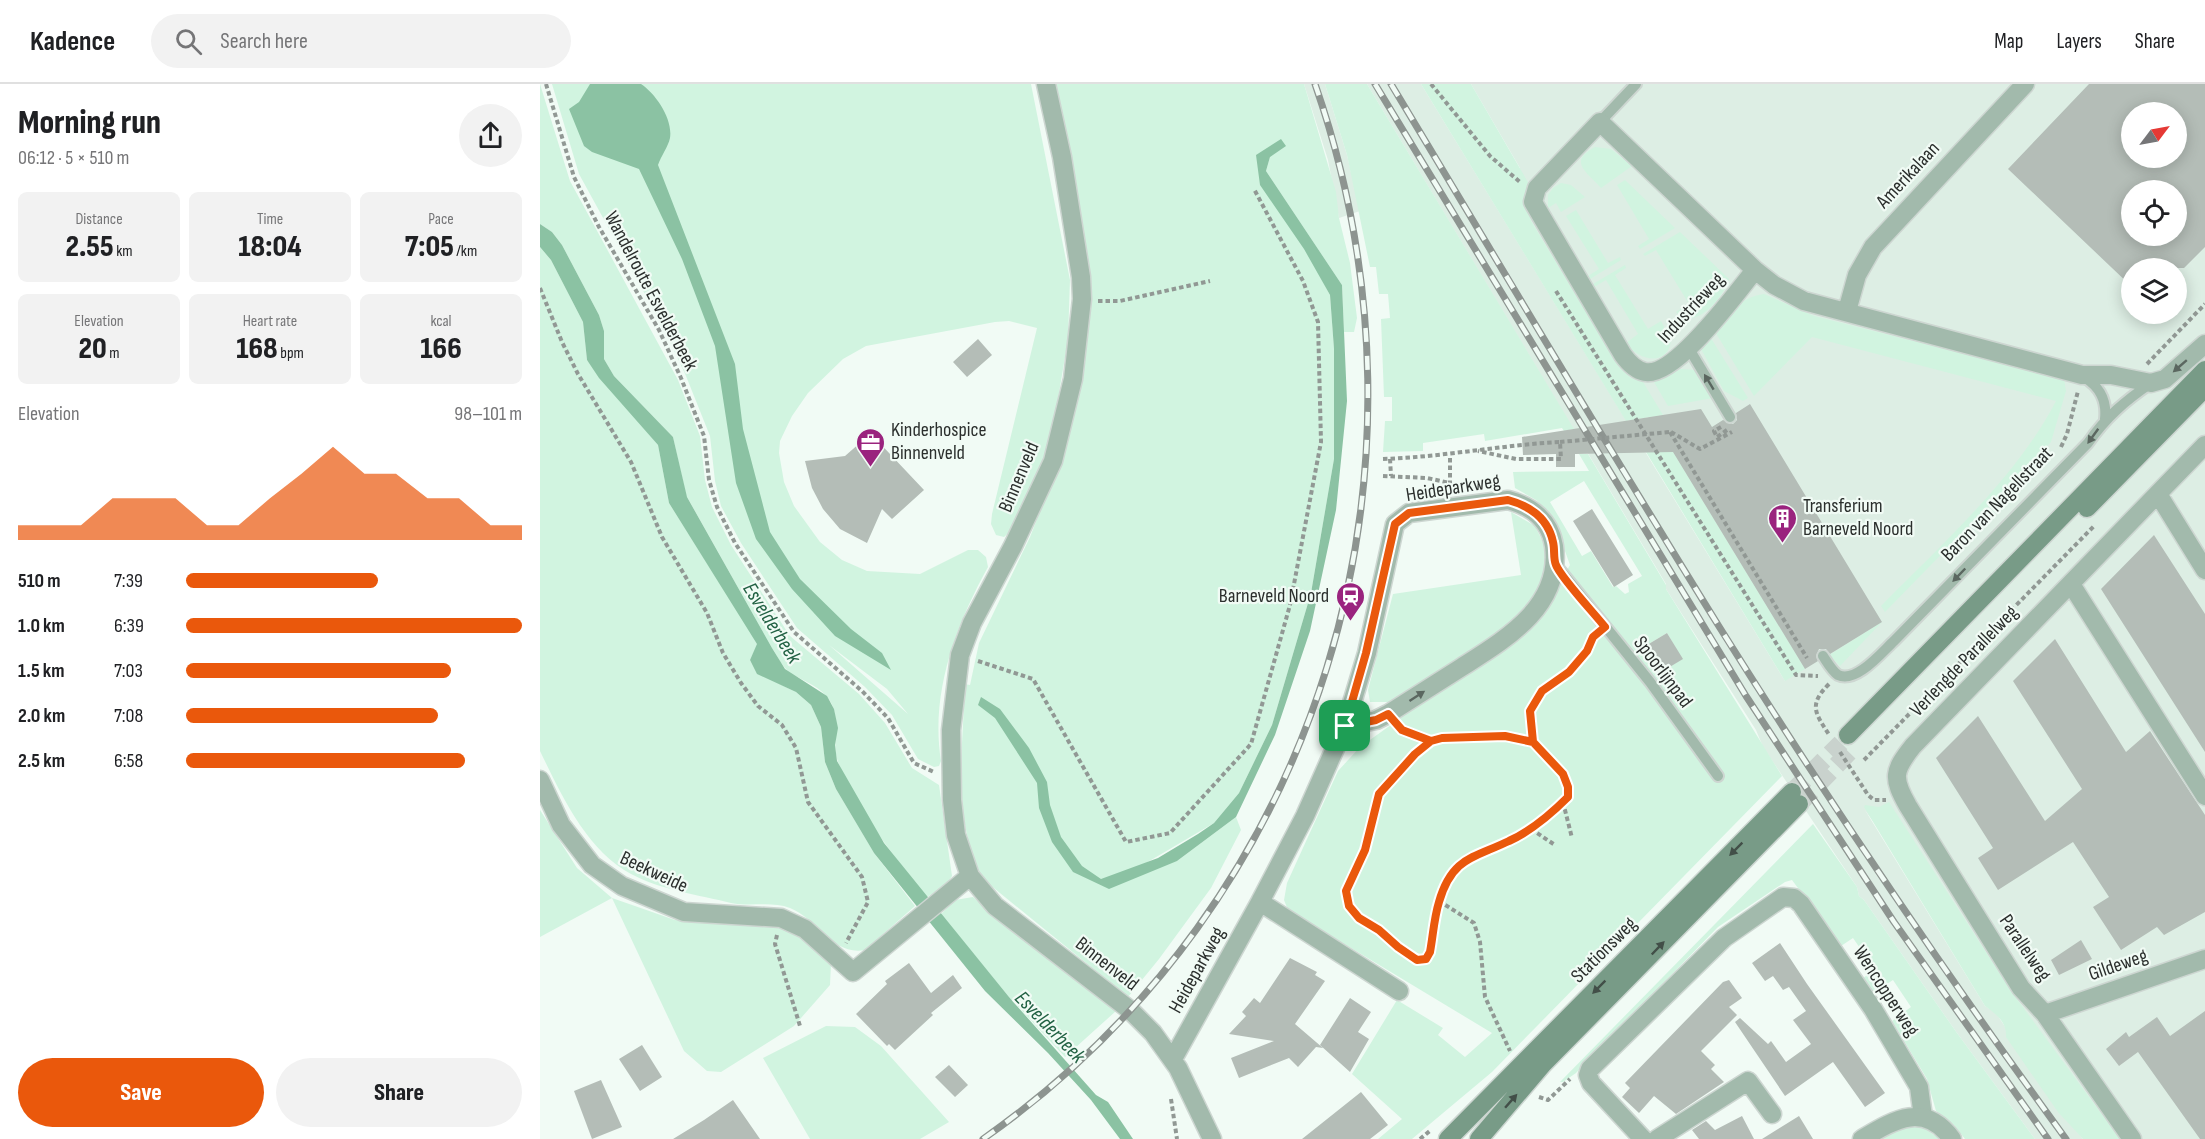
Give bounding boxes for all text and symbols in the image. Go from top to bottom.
search box [151,14,571,68]
text: Kadence [30,25,115,58]
icon: search [172,25,205,58]
text: Search here [220,28,308,55]
text: Map [1994,29,2023,54]
text: Layers [2056,29,2102,54]
text: Share [2135,29,2175,54]
north arrow [2121,102,2187,168]
map controls [2121,102,2187,324]
text: Morning run [18,103,161,143]
button: share [459,104,522,167]
street label: Amerikalaan [1870,137,1945,214]
text: 06:12 · 5 × 510 m [18,146,129,170]
button: locate [2121,180,2187,246]
street label: Wandelroute Esvelderbeek [599,207,703,375]
text: Distance [75,210,123,229]
text: Time [257,210,283,229]
text: Pace [428,210,454,229]
text: 2.55 [65,229,114,265]
text: 18:04 [238,229,302,265]
text: 7:05 [405,229,454,265]
text: km [114,242,133,261]
text: /km [454,242,477,261]
button: layers [2121,258,2187,324]
street label: Industrieweg [1652,268,1730,348]
text: Elevation [74,312,124,331]
text: Heart rate [243,312,297,331]
text: kcal [430,312,452,331]
text: 20 [79,331,107,367]
text: 168 [236,331,278,367]
text: 166 [420,331,462,367]
text: m [107,344,120,363]
text: bpm [278,344,304,363]
one-way arrow [2173,359,2188,372]
one-way arrow [1704,373,1714,390]
text: Elevation [18,402,80,426]
text: 98–101 m [454,402,522,426]
place label: Kinderhospice Binnenveld [891,418,987,465]
office icon: Kinderhospice Binnenveld [854,426,886,468]
one-way arrow [2087,428,2099,444]
street label: Binnenveld [994,438,1044,516]
street label: Baron van Nagellstraat [1936,442,2058,566]
street label: Heideparkweg [1404,469,1502,507]
place label: Transferium Barneveld Noord [1803,494,1913,541]
building icon: Transferium Barneveld Noord [1766,502,1798,544]
one-way arrow [1953,567,1967,581]
text: 510 m [18,569,61,593]
text: 7:39 [114,569,143,593]
water label: Esvelderbeek [737,578,807,669]
station icon: Barneveld Noord [1334,580,1366,622]
place label: Barneveld Noord [1219,584,1329,608]
street label: Verlengde Parallelweg [1905,600,2023,722]
text: 1.0 km [18,614,65,638]
text: 6:39 [114,614,144,638]
street label: Spoorlijnpad [1628,631,1698,713]
text: 1.5 km [18,659,64,683]
text: 7:03 [114,659,143,683]
one-way arrow [1409,690,1425,701]
pin [1319,700,1370,751]
text: 2.0 km [18,704,65,728]
text: 7:08 [114,704,143,728]
icon: arrive [1328,709,1361,742]
text: 2.5 km [18,749,65,773]
text: 6:58 [114,749,143,773]
one-way arrow [1729,841,1743,856]
street label: Beekweide [616,846,692,898]
street label: Parallelweg [1994,910,2056,986]
street label: Stationsweg [1566,912,1642,988]
street label: Heideparkweg [1164,923,1230,1017]
street label: Binnenveld [1070,932,1144,996]
one-way arrow [1651,941,1665,955]
street label: Wencopperweg [1848,941,1924,1041]
street label: Gildeweg [2085,944,2151,986]
one-way arrow [1592,980,1606,994]
water label: Esvelderbeek [1010,986,1091,1069]
button: Save [18,1058,264,1127]
button: Share [276,1058,522,1127]
one-way arrow [1504,1094,1517,1109]

